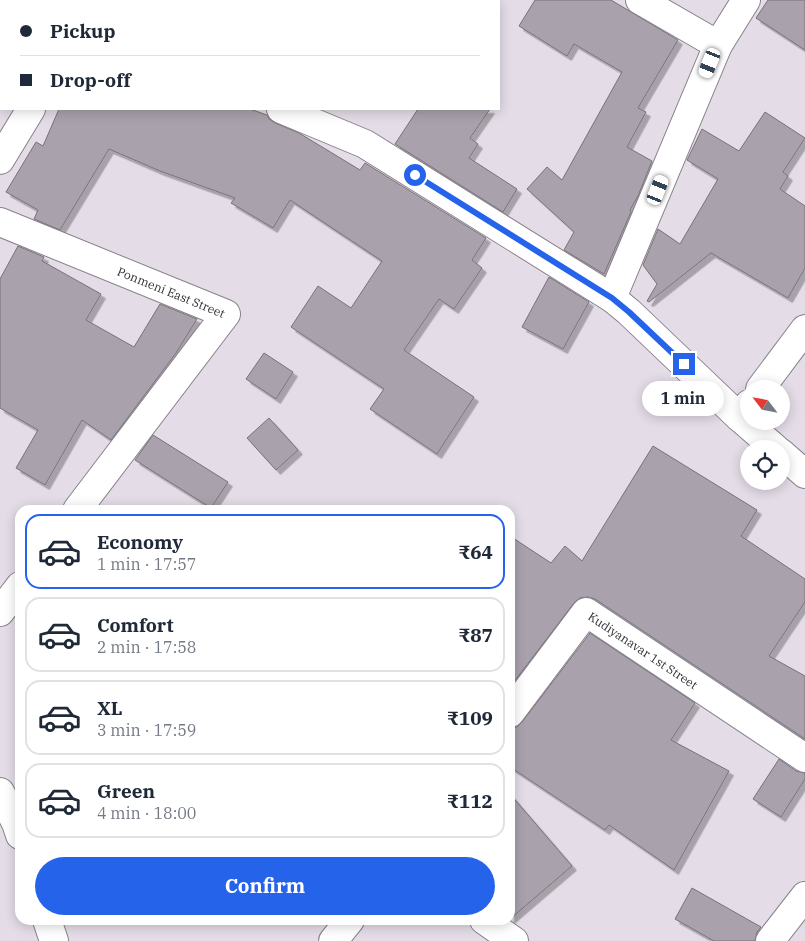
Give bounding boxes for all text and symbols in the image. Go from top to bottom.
text: Pickup [50,19,115,43]
car [697,46,722,80]
text: Drop-off [50,68,131,92]
route start [404,164,426,186]
car [645,173,670,207]
street label: Ponmeni East Street [115,263,227,320]
route end [673,353,695,375]
north arrow [740,380,790,430]
map controls [740,380,790,490]
callout: 1 min [643,382,725,416]
text: 1 min [661,388,705,408]
button: locate [740,440,790,490]
icon: car [37,529,82,574]
text: Economy [97,530,183,554]
text: ₹64 [458,540,493,564]
text: 1 min · 17:57 [97,554,196,574]
street label: Kudiyanavar 1st Street [586,608,701,692]
icon: car [37,612,82,657]
text: Comfort [97,613,174,637]
text: ₹87 [458,623,493,647]
text: 2 min · 17:58 [97,637,196,657]
icon: car [37,695,82,740]
text: XL [97,696,123,720]
text: ₹109 [447,706,493,730]
text: 3 min · 17:59 [97,720,196,740]
icon: car [37,778,82,823]
text: Green [97,779,155,803]
text: ₹112 [447,789,493,813]
text: 4 min · 18:00 [97,803,196,823]
button: Confirm [35,857,495,915]

